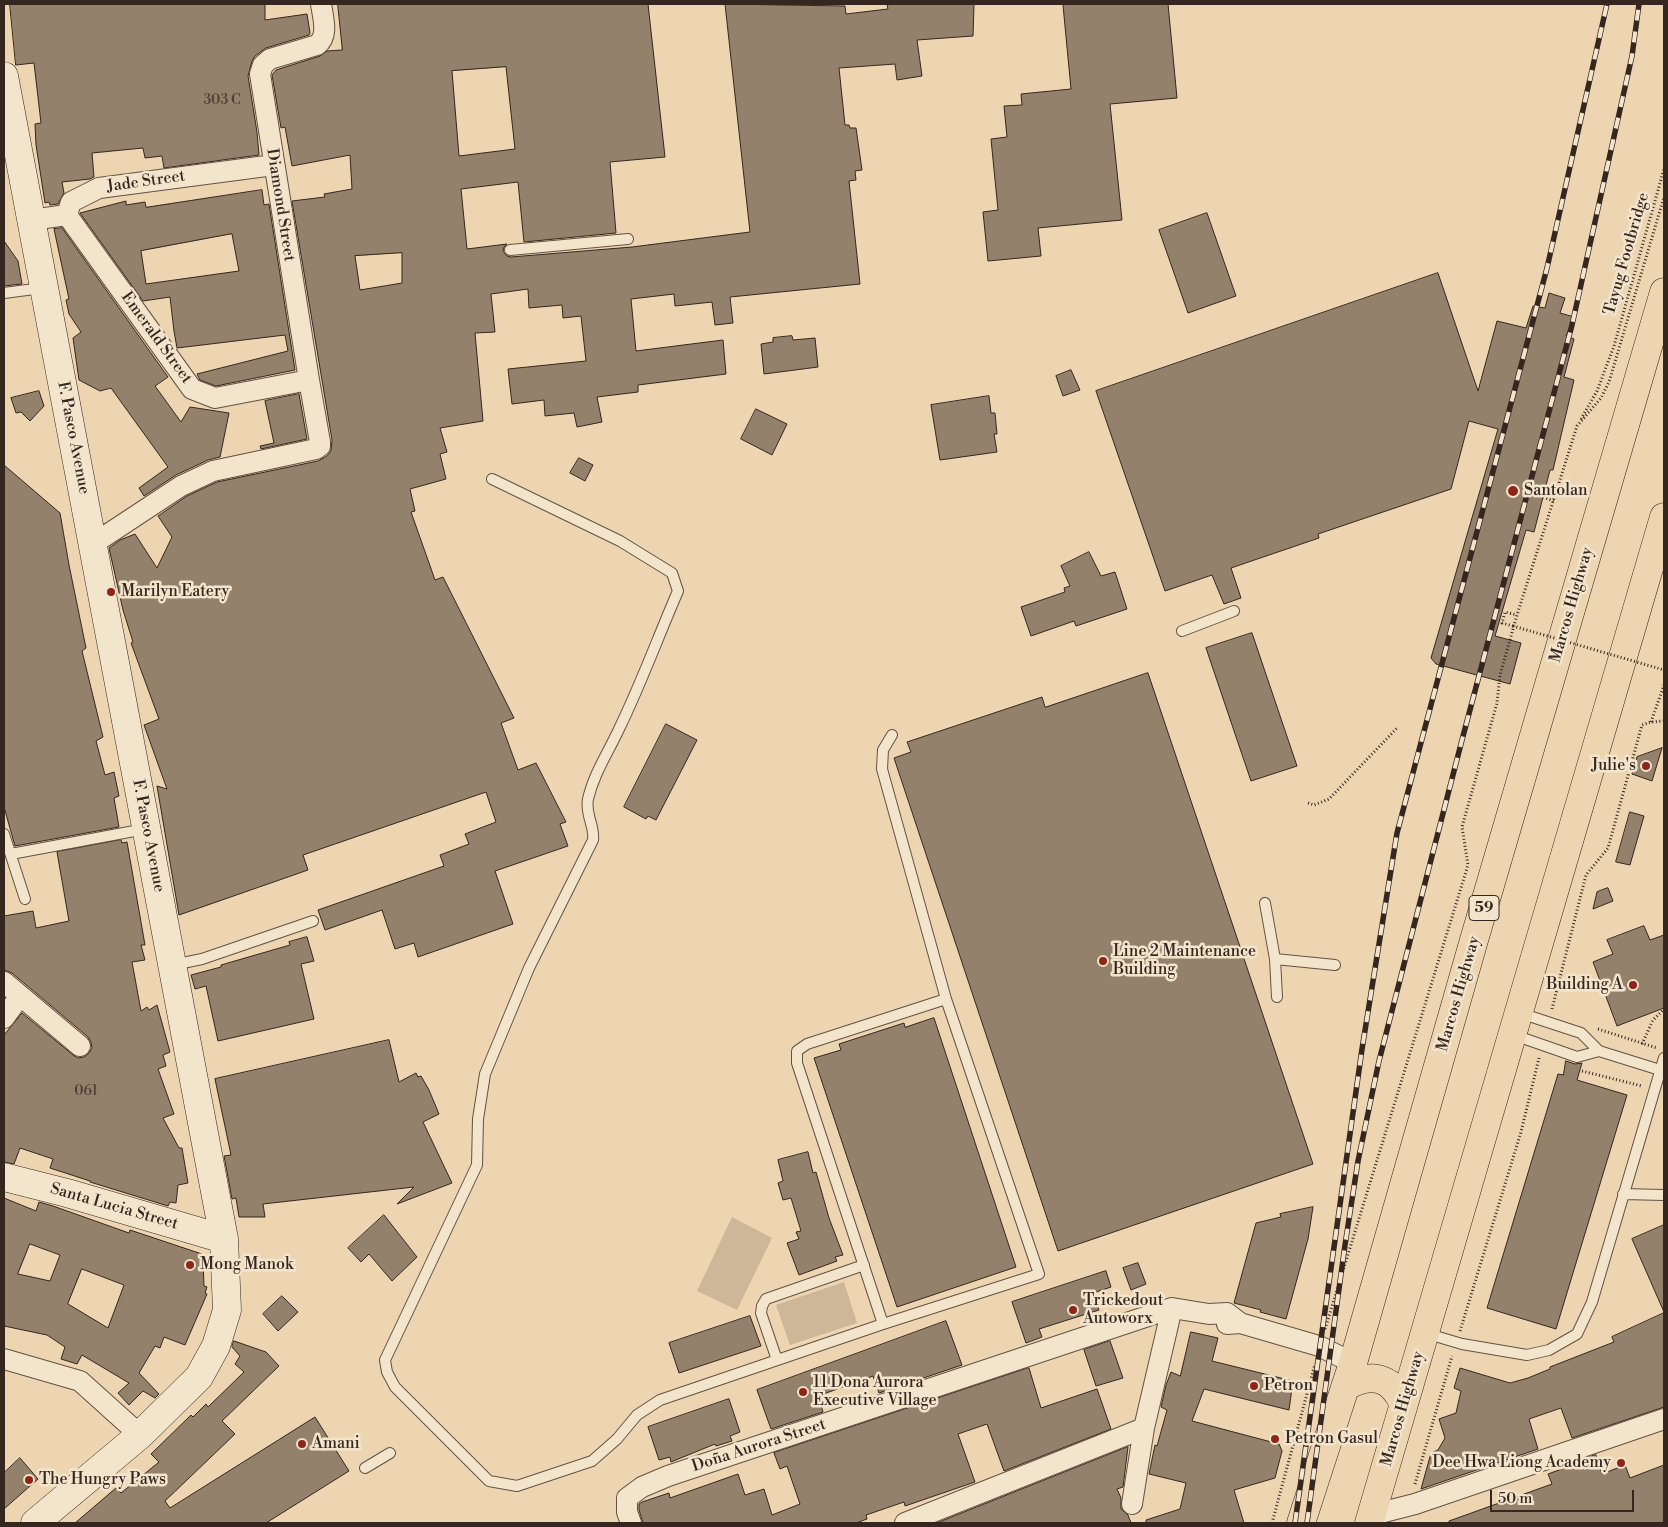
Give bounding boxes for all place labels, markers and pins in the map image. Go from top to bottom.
place label: Santolan [1524,481,1588,501]
marker: Santolan [1506,484,1520,498]
place label: Marilyn Eatery [121,582,229,602]
marker: Marilyn Eatery [105,586,117,598]
place label: Julie's [1591,756,1636,776]
marker: Julie's [1640,760,1652,772]
place label: Line 2 Maintenance Building [1113,942,1256,980]
marker: Line 2 Maintenance Building [1097,955,1109,967]
place label: Building A [1546,975,1623,995]
marker: Building A [1627,979,1639,991]
place label: Mong Manok [200,1255,293,1275]
marker: Mong Manok [184,1259,196,1271]
place label: Trickedout Autoworx [1083,1291,1163,1329]
marker: Trickedout Autoworx [1067,1304,1079,1316]
place label: 11 Dona Aurora Executive Village [813,1373,937,1411]
place label: Petron [1264,1376,1313,1396]
marker: Petron [1248,1380,1260,1392]
marker: 11 Dona Aurora Executive Village [797,1386,809,1398]
place label: Petron Gasul [1285,1429,1378,1449]
marker: Petron Gasul [1269,1433,1281,1445]
place label: Amani [312,1434,360,1454]
marker: Amani [296,1438,308,1450]
place label: Dee Hwa Liong Academy [1432,1453,1611,1473]
marker: Dee Hwa Liong Academy [1615,1457,1627,1469]
place label: The Hungry Paws [39,1470,166,1490]
marker: The Hungry Paws [23,1474,35,1486]

